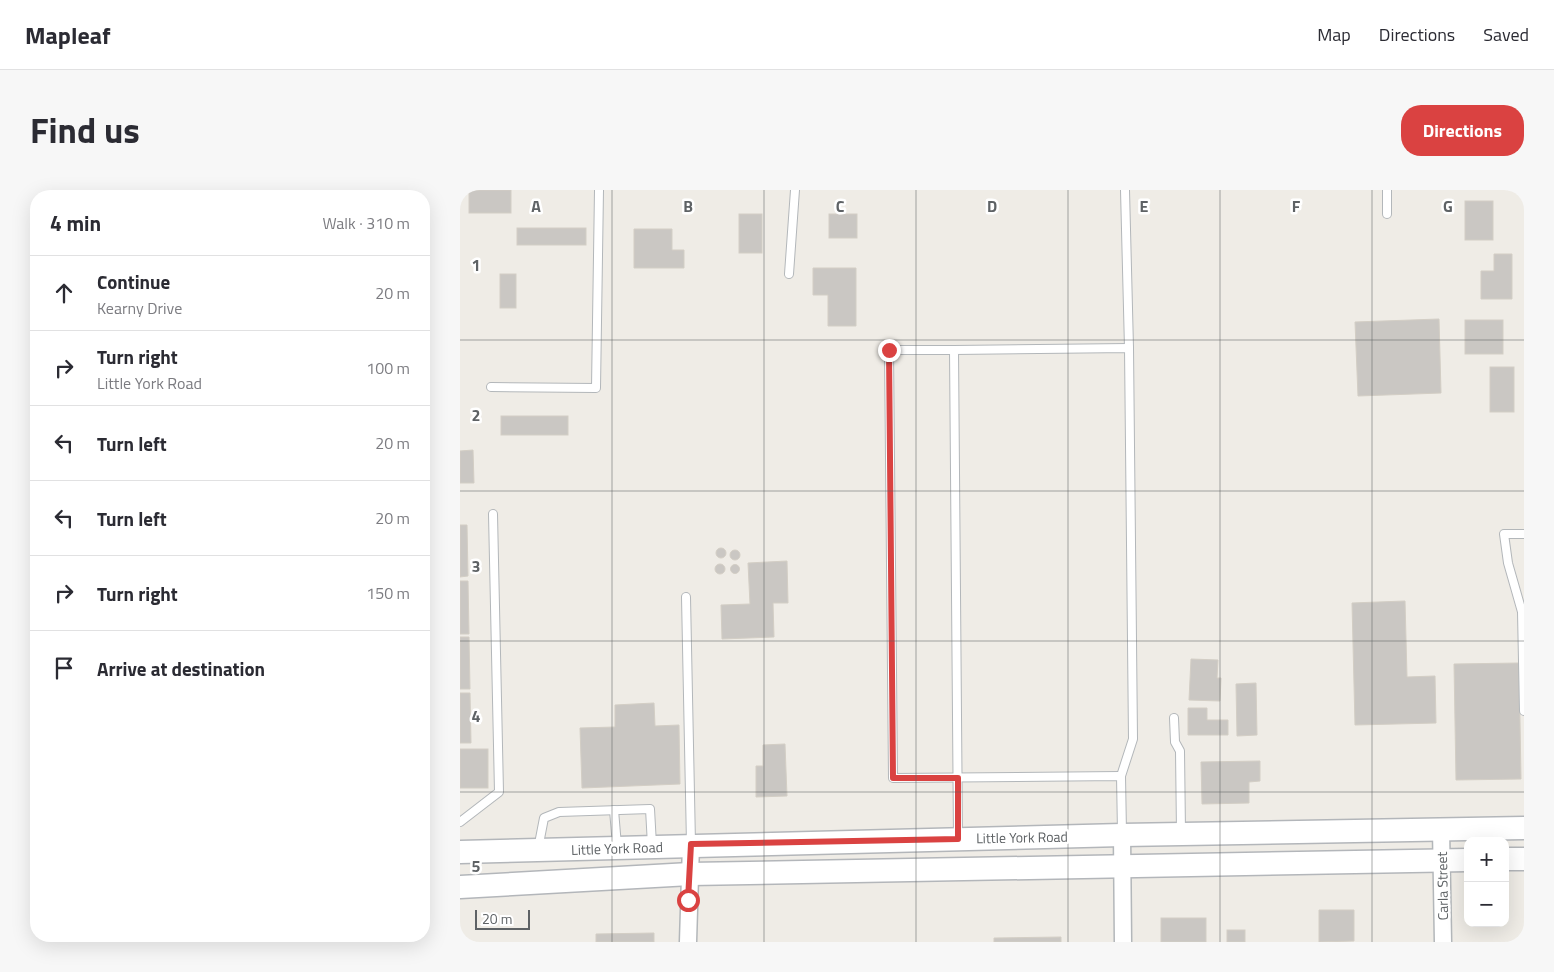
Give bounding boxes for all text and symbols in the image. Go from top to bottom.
text: Mapleaf [25,17,110,53]
text: Map [1317,21,1351,48]
text: Directions [1379,21,1455,48]
text: Saved [1483,21,1529,48]
text: Find us [30,103,140,157]
button: Directions [1401,105,1524,156]
text: A [531,194,541,218]
text: B [683,194,693,218]
text: C [836,194,845,218]
text: D [987,194,997,218]
text: E [1140,194,1149,218]
text: F [1292,194,1301,218]
text: G [1443,194,1453,218]
text: 4 min [50,207,101,239]
text: Walk · 310 m [322,211,410,235]
text: 1 [472,253,480,277]
text: Continue [97,267,170,296]
icon: ahead [50,279,78,307]
text: 20 m [375,281,410,305]
text: Kearny Drive [97,296,182,320]
route end [878,339,901,362]
text: Turn right [97,342,178,371]
icon: right [50,354,78,382]
text: 100 m [366,356,410,380]
text: Little York Road [97,371,202,395]
text: 2 [472,403,480,427]
icon: left [50,429,78,457]
text: Turn left [97,429,167,458]
text: 20 m [375,431,410,455]
icon: left [50,504,78,532]
text: Turn left [97,504,167,533]
text: 20 m [375,506,410,530]
text: 3 [472,554,480,578]
icon: right [50,579,78,607]
text: Turn right [97,579,178,608]
text: 150 m [366,581,410,605]
icon: arrive [50,654,78,682]
text: Arrive at destination [97,654,265,683]
text: 4 [472,704,481,728]
street label: Little York Road [976,826,1068,848]
street label: Little York Road [571,836,663,860]
map controls [1464,837,1509,927]
button: + [1464,837,1509,882]
street label: Carla Street [1431,851,1453,921]
text: 5 [472,854,481,878]
button: − [1464,882,1509,927]
route start [677,889,700,912]
scale bar [475,907,530,930]
text: 20 m [482,908,512,929]

